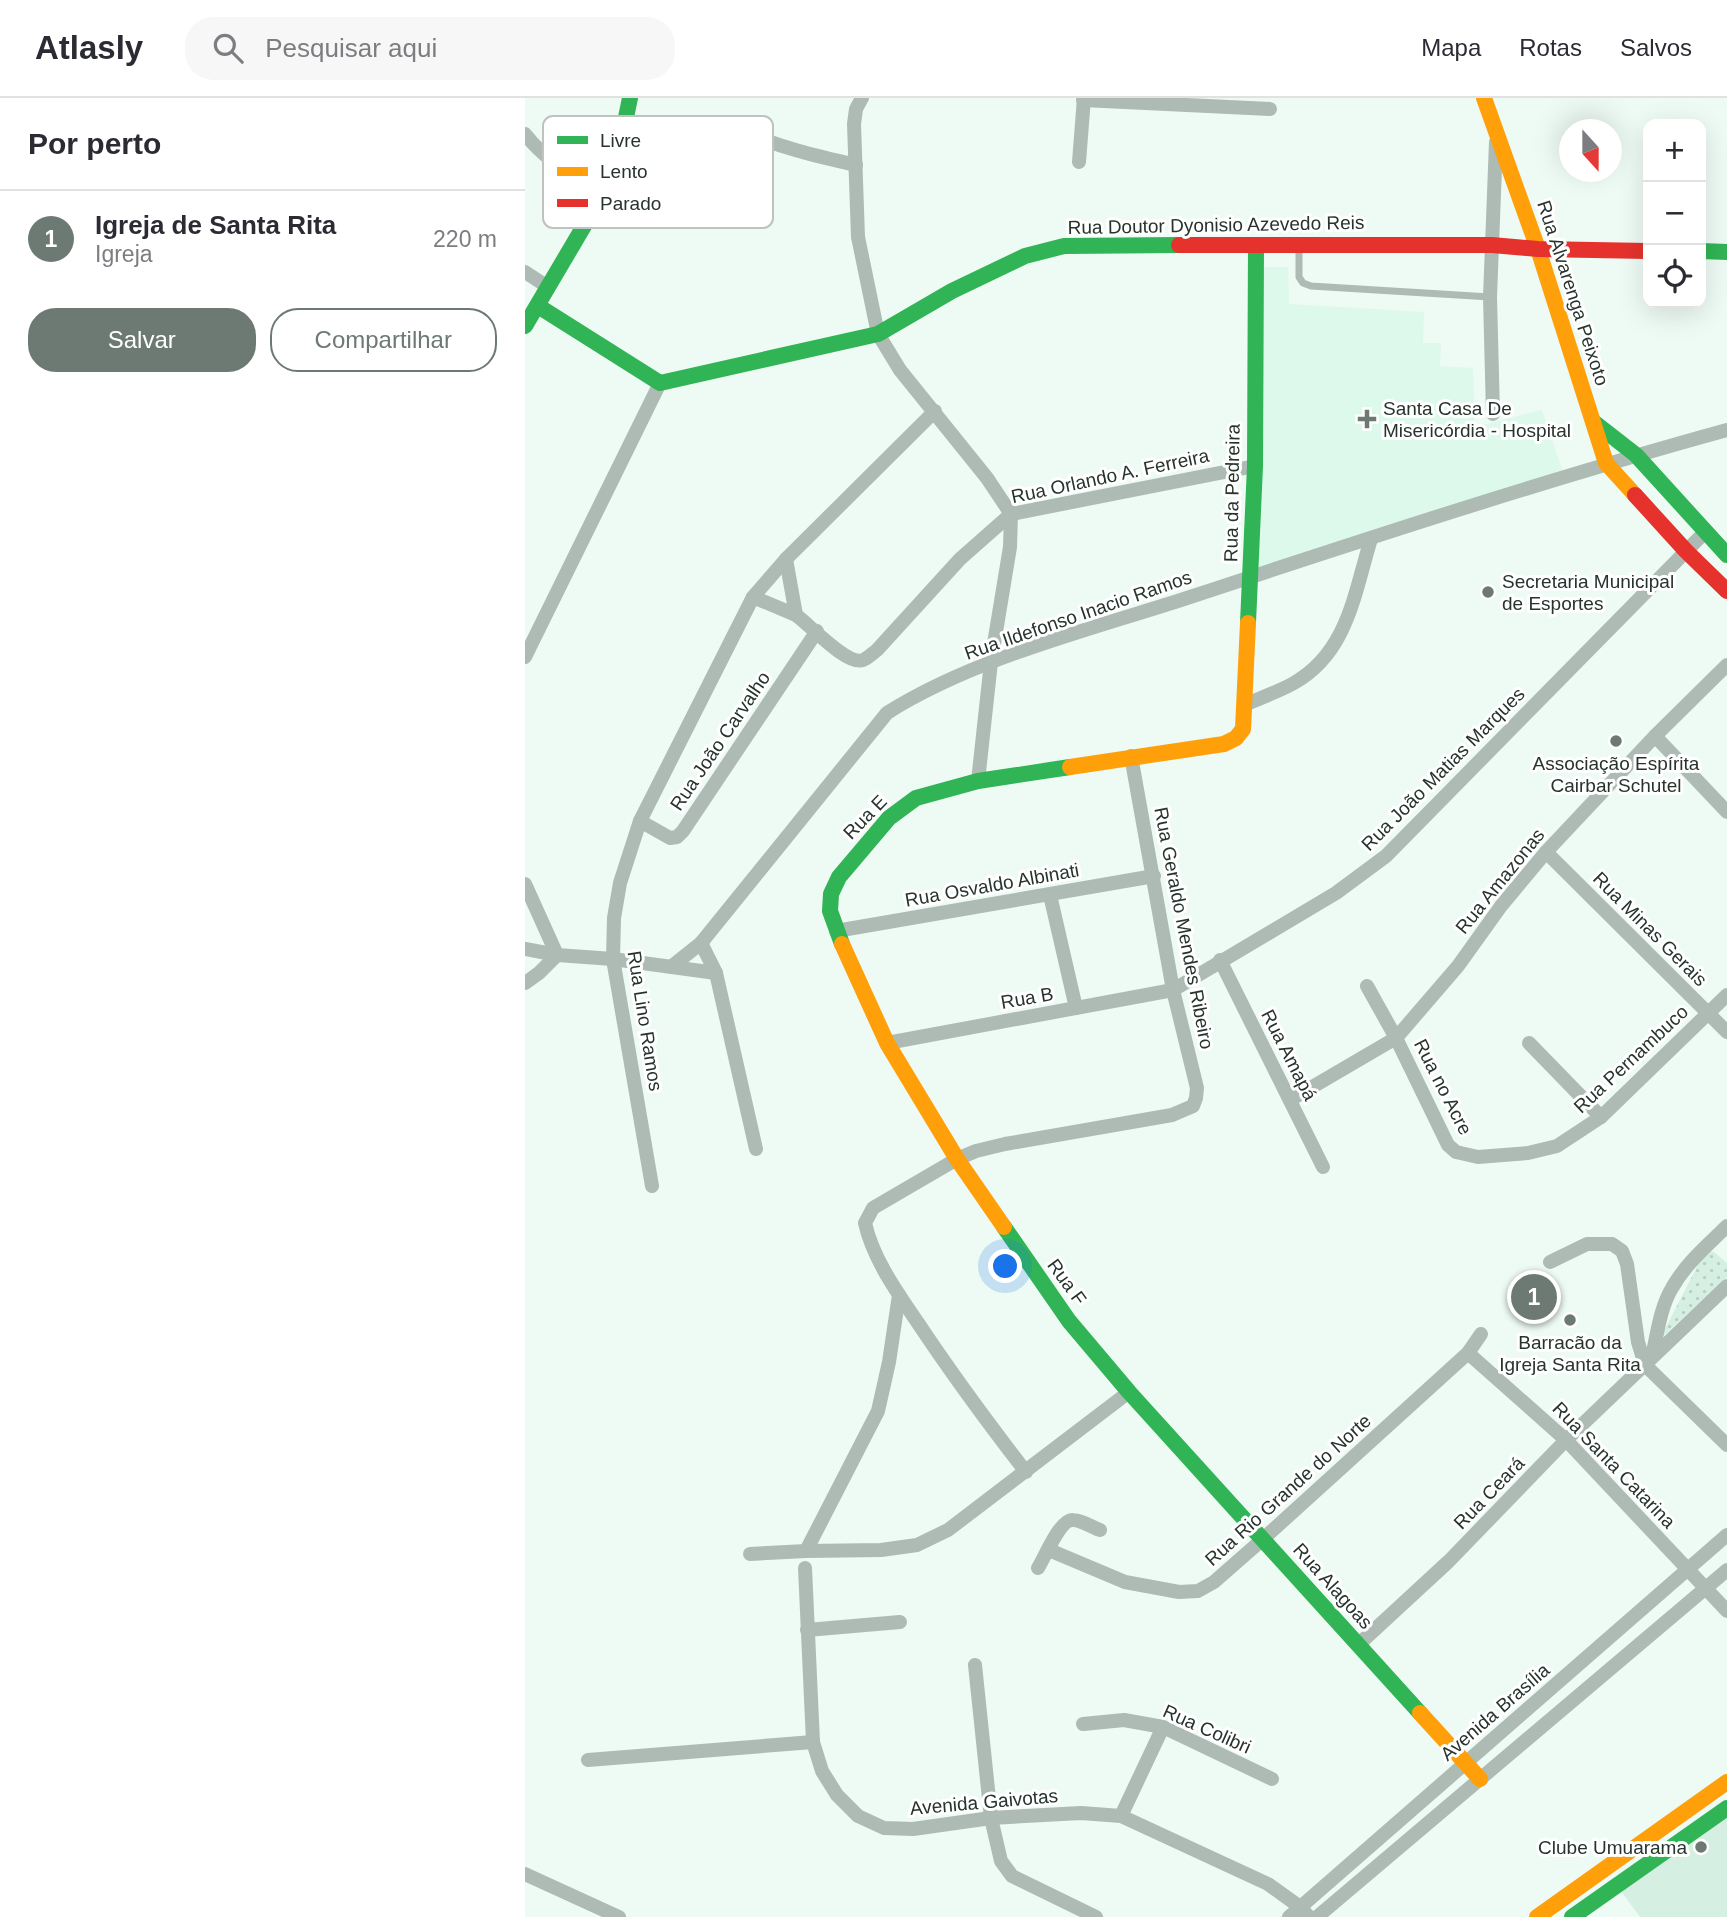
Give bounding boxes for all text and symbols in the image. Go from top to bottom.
search box [185,17,675,80]
text: Atlasly [35,29,143,66]
icon: search [209,29,247,67]
text: Pesquisar aqui [265,33,437,63]
text: Mapa [1421,34,1481,61]
text: Rotas [1519,34,1582,61]
text: Salvos [1620,34,1692,61]
legend [543,116,773,228]
north arrow [1559,119,1622,182]
map controls [1643,119,1706,308]
button: + [1643,119,1706,182]
text: Por perto [28,127,161,160]
text: Livre [600,130,641,151]
text: Lento [600,161,648,182]
button: − [1643,182,1706,245]
text: Parado [600,193,661,214]
street label: Rua Alvarenga Peixoto [1533,198,1613,388]
text: Igreja de Santa Rita [95,210,336,240]
street label: Rua Doutor Dyonisio Azevedo Reis [1067,212,1365,238]
text: 1 [45,226,57,252]
text: 220 m [433,226,497,252]
text: Igreja [95,241,153,267]
button: locate [1643,245,1706,308]
button: Salvar [28,308,256,372]
button: Compartilhar [270,308,497,372]
place label: Santa Casa De Misericórdia - Hospital [1383,398,1571,441]
marker: Santa Casa De Misericórdia - Hospital [1357,409,1377,429]
street label: Rua da Pedreira [1220,423,1244,562]
street label: Rua Orlando A. Ferreira [1009,445,1211,507]
street label: Rua Ildefonso Inacio Ramos [962,566,1194,664]
place label: Secretaria Municipal de Esportes [1502,571,1674,614]
marker: Secretaria Municipal de Esportes [1480,584,1496,600]
street label: Rua João Carvalho [666,668,774,814]
street label: Rua João Matias Marques [1357,683,1529,855]
marker: Associação Espírita Cairbar Schutel [1608,733,1624,749]
place label: Associação Espírita Cairbar Schutel [1533,753,1700,796]
street label: Rua E [839,791,891,843]
street label: Rua Geraldo Mendes Ribeiro [1150,805,1218,1051]
street label: Rua Amazonas [1451,824,1549,938]
street label: Rua Osvaldo Albinati [903,859,1081,911]
street label: Rua Minas Gerais [1589,868,1711,990]
street label: Rua Lino Ramos [624,949,666,1093]
street label: Rua B [999,983,1055,1013]
street label: Rua Pernambuco [1570,1001,1692,1117]
street label: Rua Amapá [1257,1006,1321,1104]
street label: Rua no Acre [1410,1036,1476,1138]
your location [988,1249,1022,1283]
street label: Rua F [1043,1255,1091,1309]
pin: 1 [1511,1271,1557,1323]
marker: Barracão da Igreja Santa Rita [1562,1312,1578,1328]
place label: Barracão da Igreja Santa Rita [1499,1332,1641,1375]
street label: Rua Santa Catarina [1548,1398,1680,1533]
street label: Rua Rio Grande do Norte [1201,1410,1375,1570]
street label: Rua Ceará [1450,1452,1529,1533]
street label: Rua Alagoas [1289,1539,1377,1633]
street label: Avenida Brasília [1436,1659,1554,1765]
street label: Rua Colibri [1160,1700,1254,1758]
street label: Avenida Gaivotas [909,1785,1059,1819]
place label: Clube Umuarama [1538,1837,1687,1858]
marker: Clube Umuarama [1693,1839,1709,1855]

